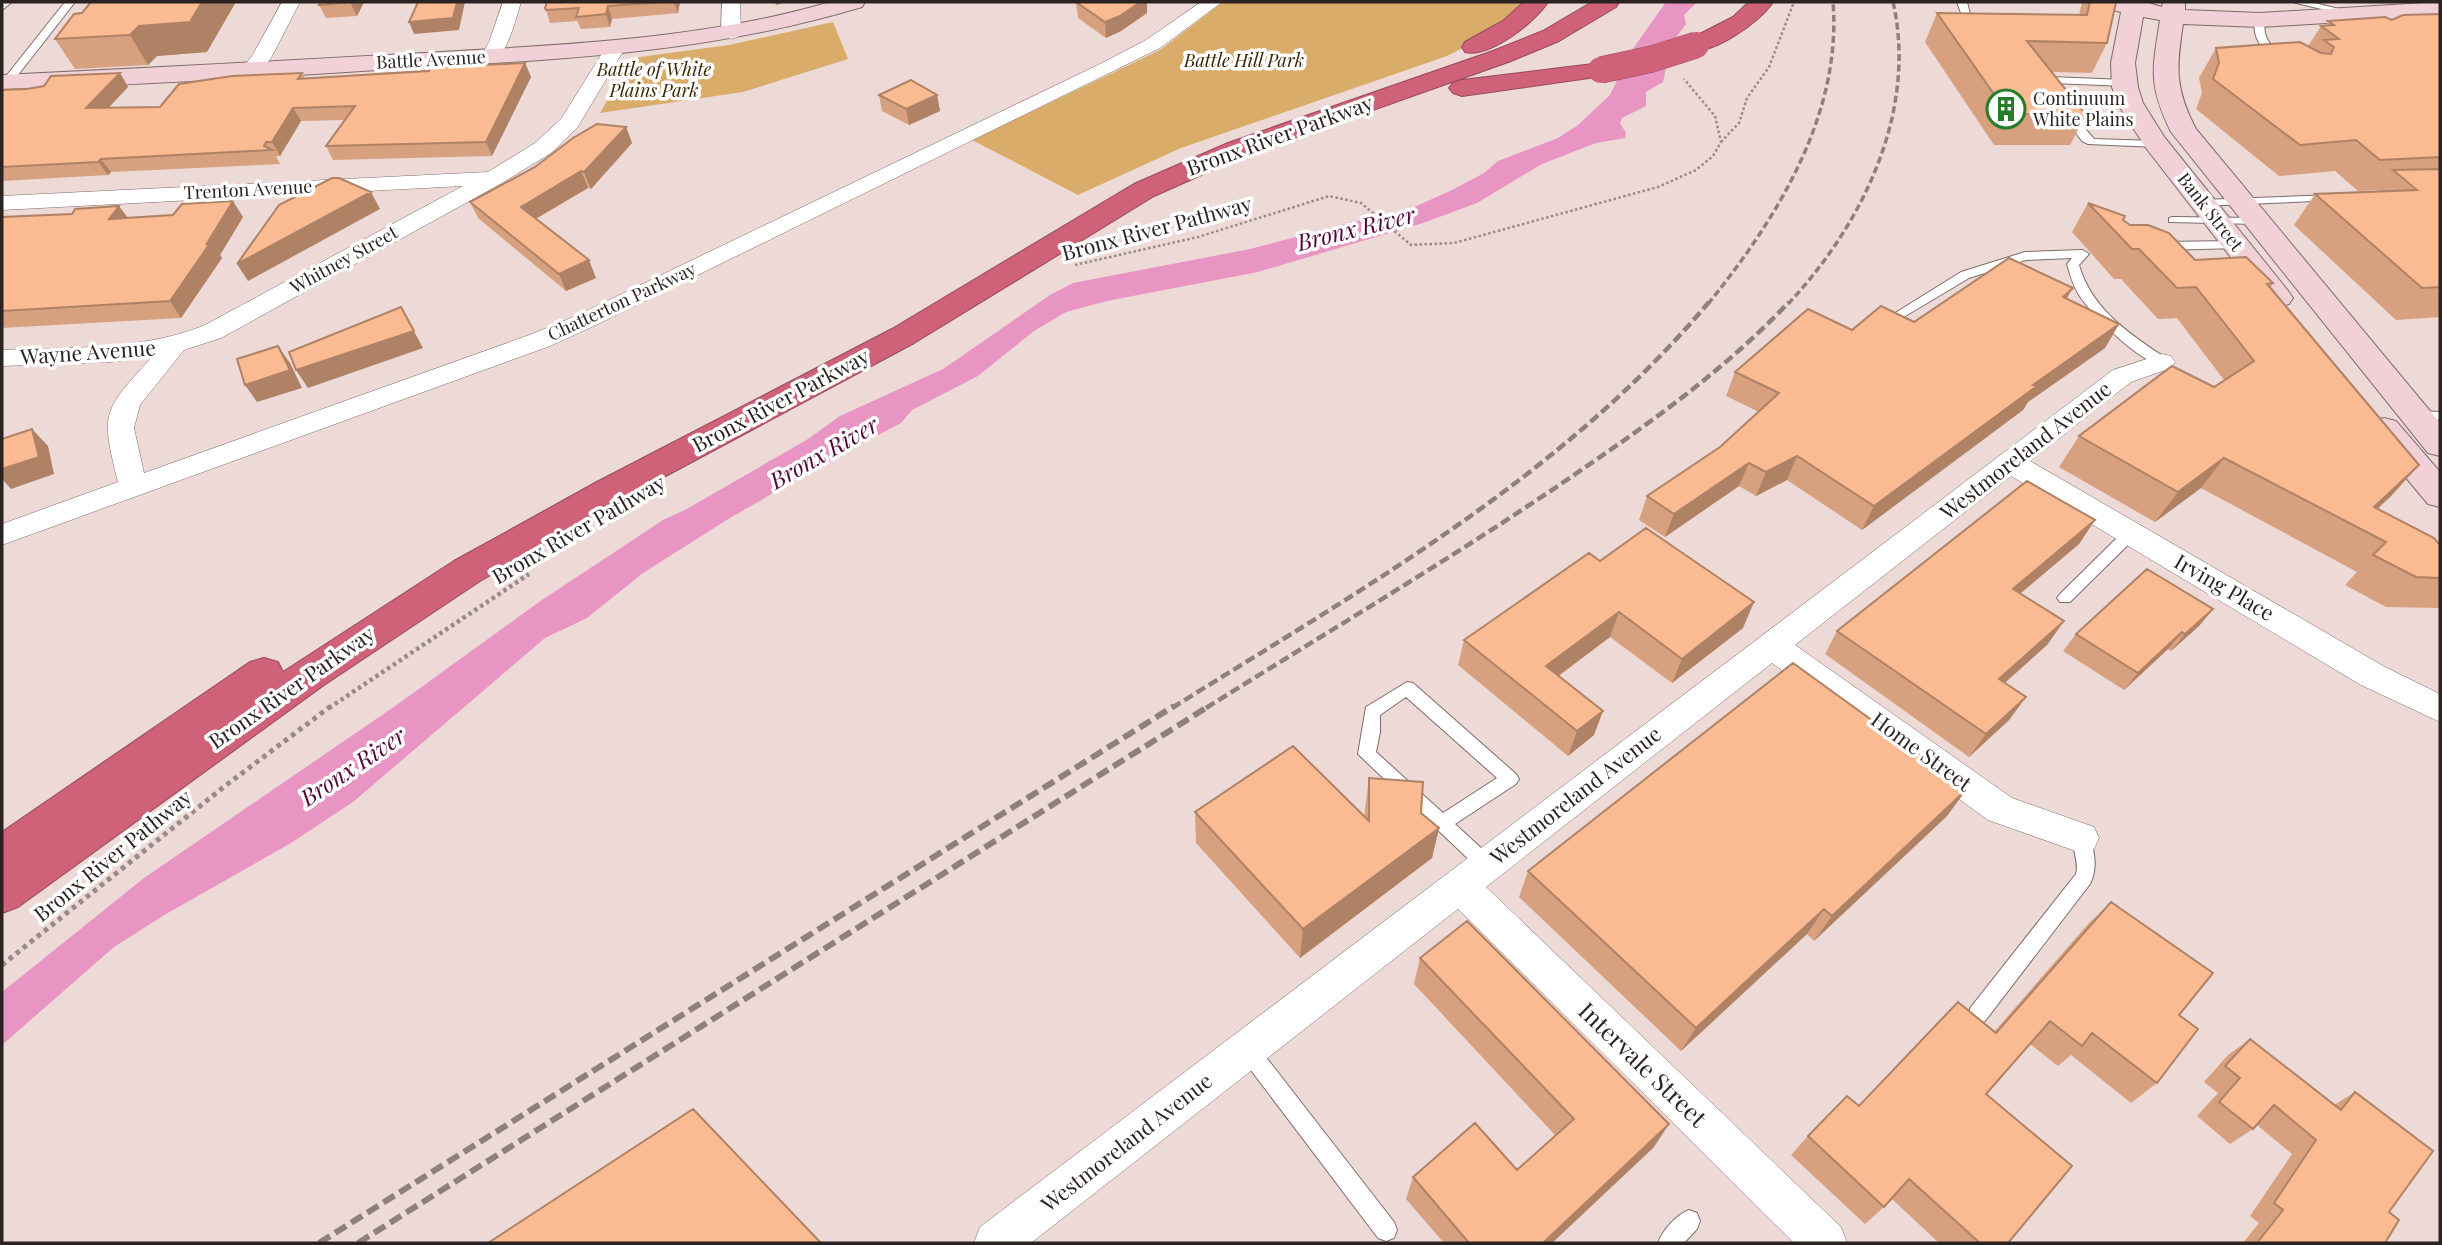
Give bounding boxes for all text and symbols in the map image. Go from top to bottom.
street label: Battle Avenue [376,44,486,74]
park label: Battle Hill Park [1183,48,1304,72]
park label: Battle of White Plains Park [596,57,711,102]
place label: Continuum White Plains [2032,86,2134,131]
street label: Bronx River Parkway [1182,87,1377,181]
building icon: Continuum White Plains [1985,88,2027,130]
street label: Bank Street [2173,167,2249,256]
street label: Trenton Avenue [183,174,313,204]
street label: Bronx River Pathway [1058,188,1255,266]
water label: Bronx River [1292,198,1419,257]
street label: Whitney Street [285,219,402,299]
street label: Chatterton Parkway [543,256,700,346]
street label: Wayne Avenue [18,332,157,370]
street label: Bronx River Parkway [688,344,874,458]
street label: Westmoreland Avenue [1933,374,2116,526]
water label: Bronx River [765,411,883,495]
street label: Bronx River Pathway [486,467,670,589]
street label: Irving Place [2170,546,2280,626]
street label: Bronx River Parkway [202,618,380,754]
street label: Home Street [1866,704,1979,797]
water label: Bronx River [293,719,412,813]
street label: Westmoreland Avenue [1483,719,1666,871]
street label: Bronx River Pathway [27,782,197,927]
street label: Intervale Street [1572,994,1715,1133]
street label: Westmoreland Avenue [1034,1066,1217,1218]

